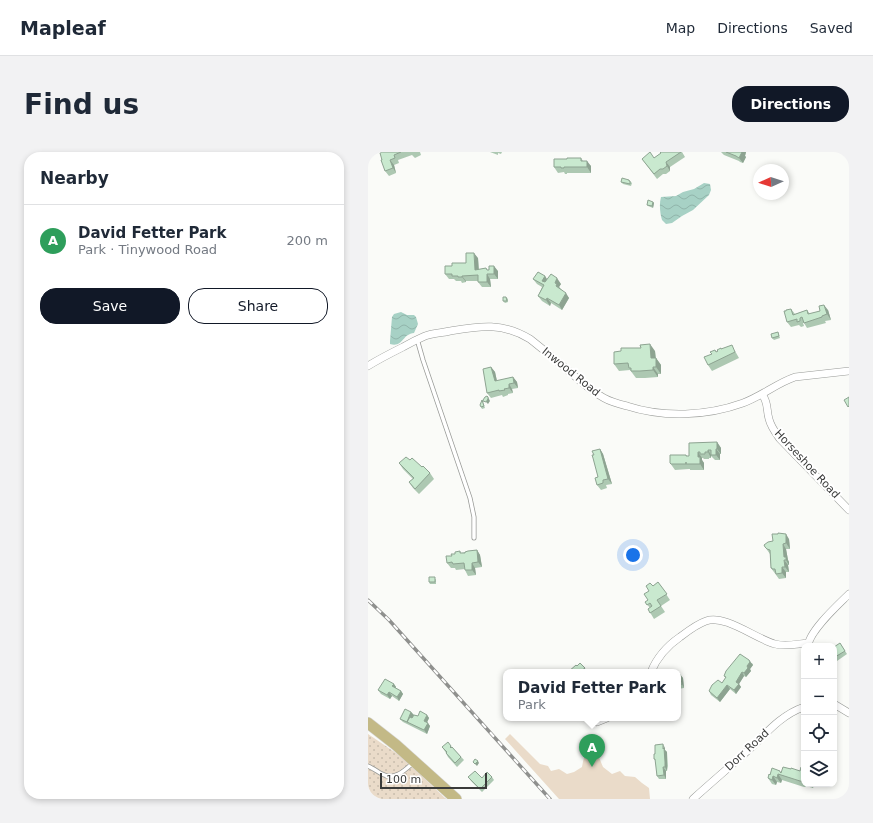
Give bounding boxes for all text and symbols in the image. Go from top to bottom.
text: Mapleaf [20,17,106,39]
text: Map [666,20,695,36]
text: Directions [717,20,788,36]
text: Saved [810,20,853,36]
button: Directions [732,86,849,122]
text: Find us [24,88,139,121]
north arrow [753,164,789,200]
text: Nearby [40,168,109,188]
text: David Fetter Park [78,224,226,242]
text: A [48,233,58,248]
text: 200 m [286,233,328,248]
text: Park · Tinywood Road [78,242,217,257]
button: Save [40,288,180,324]
button: Share [188,288,328,324]
street label: Inwood Road [539,345,603,399]
street label: Horseshoe Road [772,427,842,501]
your location [623,545,643,565]
map controls [801,643,837,787]
button: + [801,643,837,679]
popup [503,669,681,721]
text: David Fetter Park [518,679,666,697]
button: − [801,679,837,715]
text: Park [518,697,546,712]
button: locate [801,715,837,751]
street label: Dorr Road [722,726,772,774]
pin: A [579,734,605,767]
button: layers [801,751,837,787]
scale bar [380,771,487,790]
text: 100 m [386,773,421,786]

